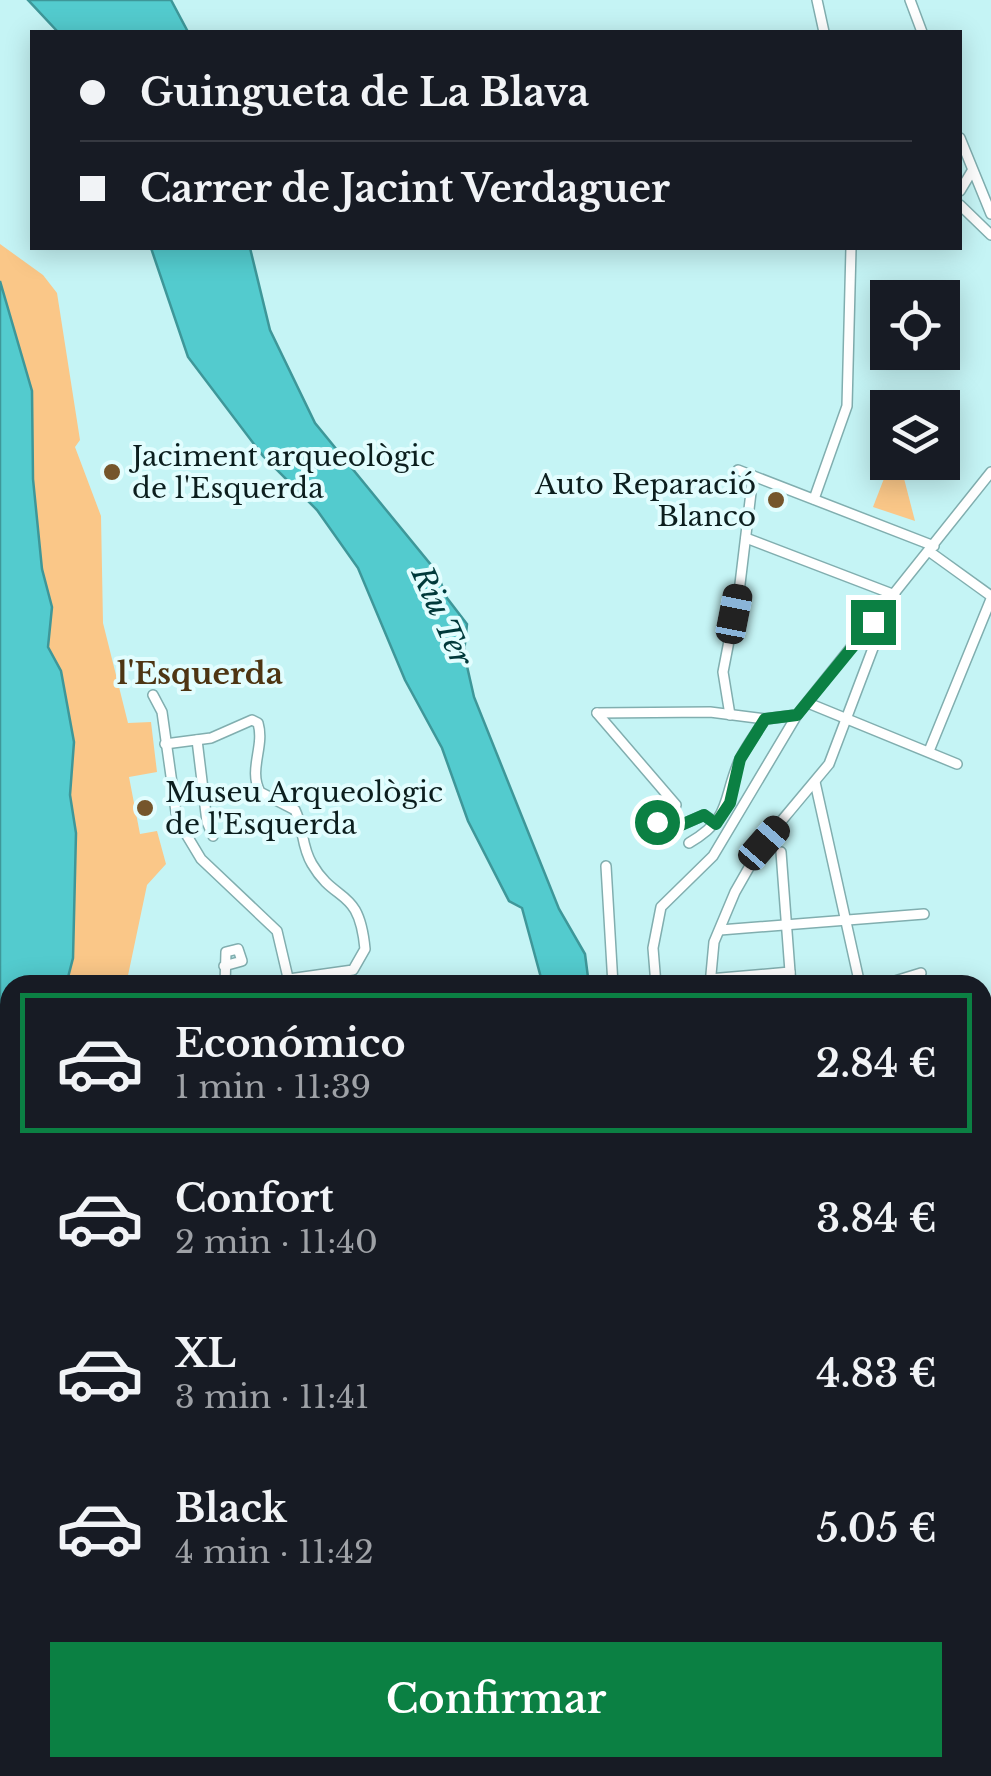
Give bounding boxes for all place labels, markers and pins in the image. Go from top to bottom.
place label: Jaciment arqueològic de l'Esquerda [128,439,435,506]
marker: Jaciment arqueològic de l'Esquerda [101,461,123,483]
place label: Auto Reparació Blanco [534,467,756,534]
marker: Auto Reparació Blanco [765,489,787,511]
place label: Museu Arqueològic de l'Esquerda [165,775,443,842]
marker: Museu Arqueològic de l'Esquerda [134,797,156,819]

